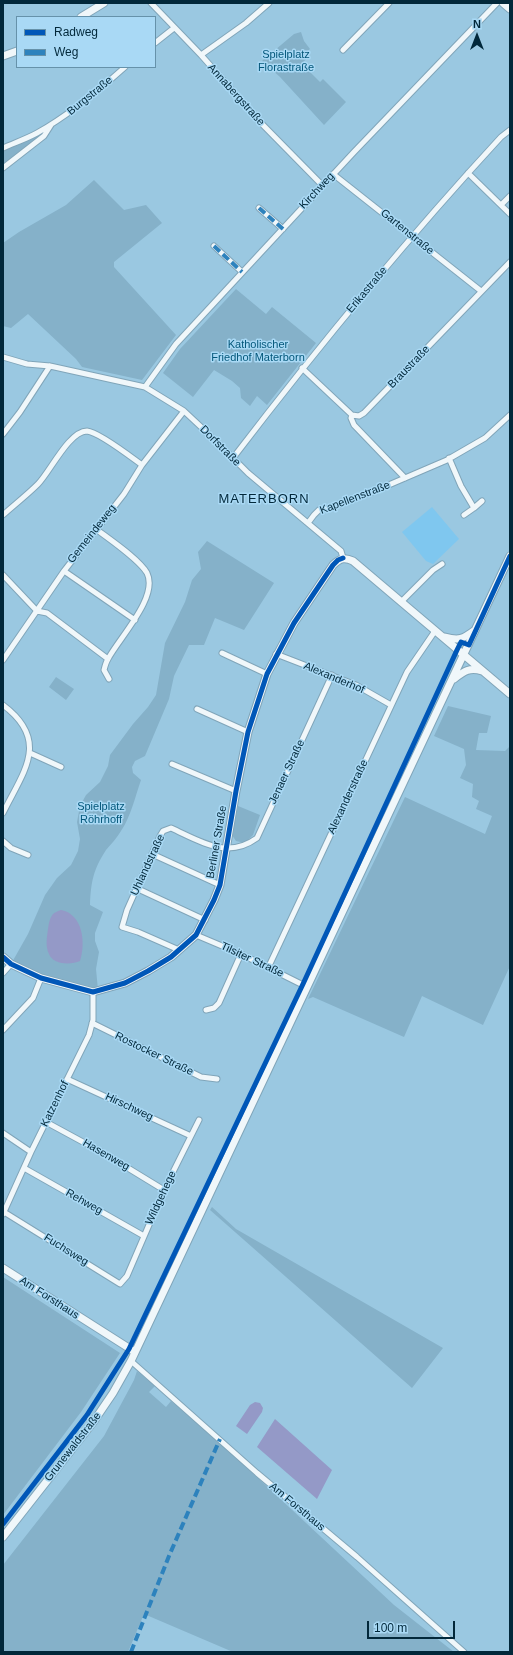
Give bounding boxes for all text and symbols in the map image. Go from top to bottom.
legend [16,16,156,68]
north arrow [457,16,497,56]
text: N [473,18,481,30]
text: Radweg [54,25,98,39]
text: Weg [54,45,78,59]
park label: Spielplatz Florastraße [258,48,314,74]
street label: Annabergstraße [205,61,267,129]
street label: Burgstraße [65,74,115,118]
street label: Kirchweg [297,170,337,212]
street label: Gartenstraße [378,206,436,258]
street label: Erikastraße [344,264,390,316]
park label: Katholischer Friedhof Materborn [211,338,305,364]
street label: Braustraße [385,343,433,391]
street label: Dorfstraße [197,423,243,469]
street label: Kapellenstraße [318,479,392,517]
district label: MATERBORN [218,491,310,507]
street label: Gemeindeweg [65,502,119,566]
street label: Alexanderhof [302,659,366,697]
street label: Jenaer Straße [266,738,308,806]
street label: Alexanderstraße [325,758,371,836]
park label: Spielplatz Röhrhoff [77,800,125,826]
street label: Berliner Straße [204,804,230,880]
street label: Uhlandstraße [128,832,168,898]
street label: Tilsiter Straße [218,940,286,980]
street label: Rostocker Straße [113,1029,195,1079]
street label: Katzenhof [38,1079,72,1129]
street label: Hirschweg [103,1090,155,1124]
street label: Hasenweg [80,1136,132,1174]
street label: Wildgehege [143,1169,179,1227]
street label: Rehweg [63,1186,105,1218]
street label: Fuchsweg [41,1231,91,1269]
street label: Am Forsthaus [17,1274,81,1322]
street label: Grunewaldstraße [42,1410,104,1484]
street label: Am Forsthaus [267,1480,327,1534]
scale bar [369,1613,457,1639]
text: 100 m [374,1621,407,1635]

